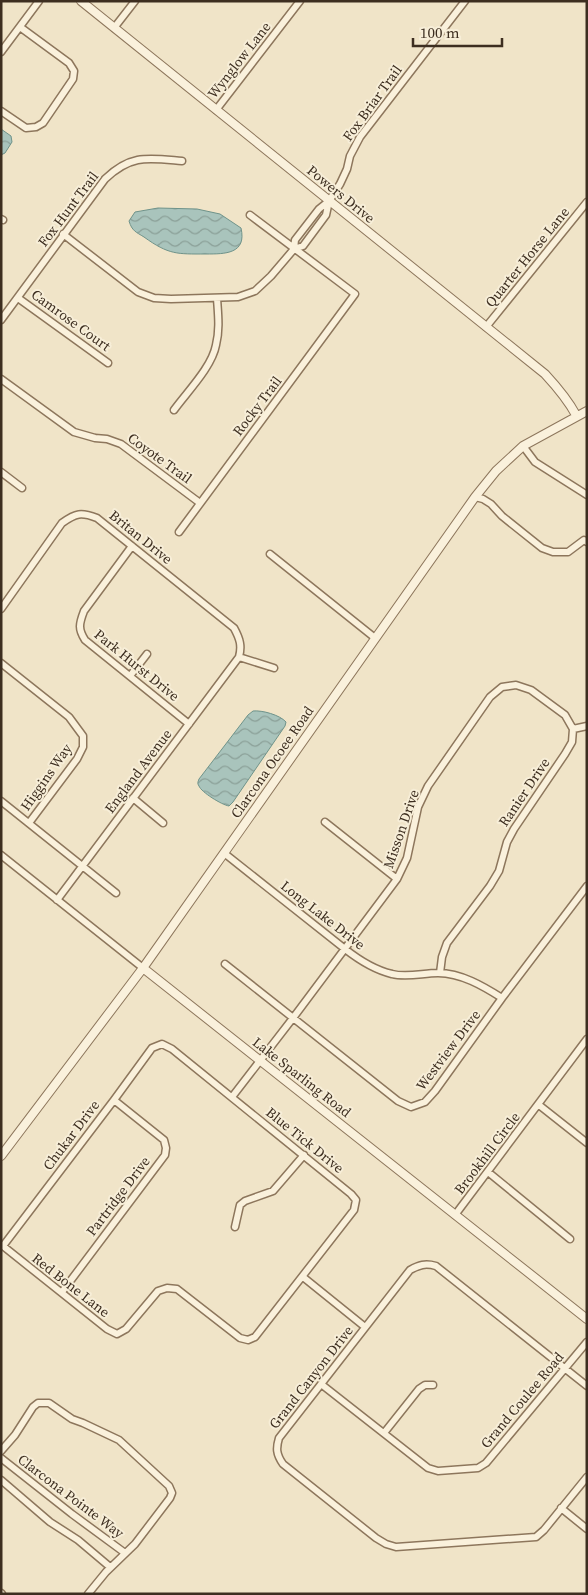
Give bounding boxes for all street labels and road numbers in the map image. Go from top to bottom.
street label: Wynglow Lane [203,17,275,103]
street label: Fox Briar Trail [338,61,406,145]
street label: Powers Drive [303,160,379,228]
street label: Fox Hunt Trail [33,167,103,251]
street label: Quarter Horse Lane [480,203,574,311]
street label: Camrose Court [27,284,115,356]
street label: Rocky Trail [228,372,286,440]
street label: Coyote Trail [124,428,196,488]
street label: Britan Drive [105,505,177,569]
street label: Park Hurst Drive [90,624,184,706]
street label: Clarcona Ocoee Road [226,702,318,822]
street label: England Avenue [100,725,176,817]
street label: Higgins Way [15,739,77,815]
street label: Ranier Drive [494,754,554,830]
street label: Misson Drive [378,787,424,871]
street label: Long Lake Drive [277,876,369,954]
street label: Westview Drive [411,1006,485,1094]
street label: Lake Sparling Road [248,1032,356,1122]
street label: Chukar Drive [38,1096,104,1174]
street label: Blue Tick Drive [262,1102,348,1178]
street label: Brookhill Circle [449,1108,525,1198]
street label: Partridge Drive [81,1152,155,1240]
street label: Red Bone Lane [28,1248,114,1322]
street label: Grand Canyon Drive [264,1321,358,1433]
street label: Grand Coulee Road [476,1348,568,1452]
street label: Clarcona Pointe Way [14,1449,129,1543]

